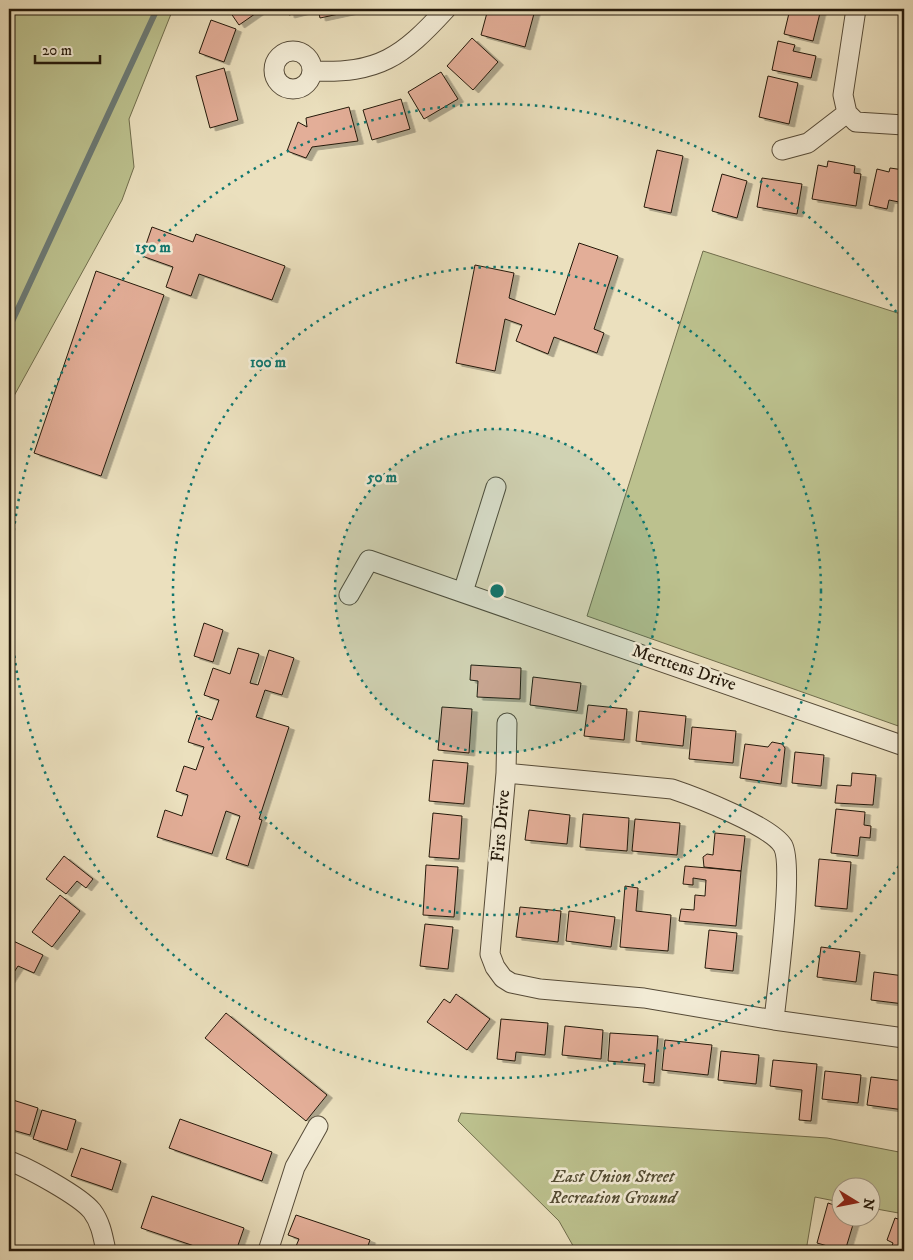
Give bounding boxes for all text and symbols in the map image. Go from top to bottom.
scale bar [35,32,100,64]
text: 20 m [42,41,72,60]
text: 150 m [135,238,171,257]
text: 100 m [250,353,287,372]
text: 50 m [366,468,398,487]
centre of rings [488,582,506,600]
street label: Merttens Drive [629,640,739,696]
street label: Firs Drive [487,789,515,863]
park label: East Union Street Recreation Ground [549,1166,679,1209]
north arrow [830,1178,880,1228]
text: N [858,1197,878,1212]

